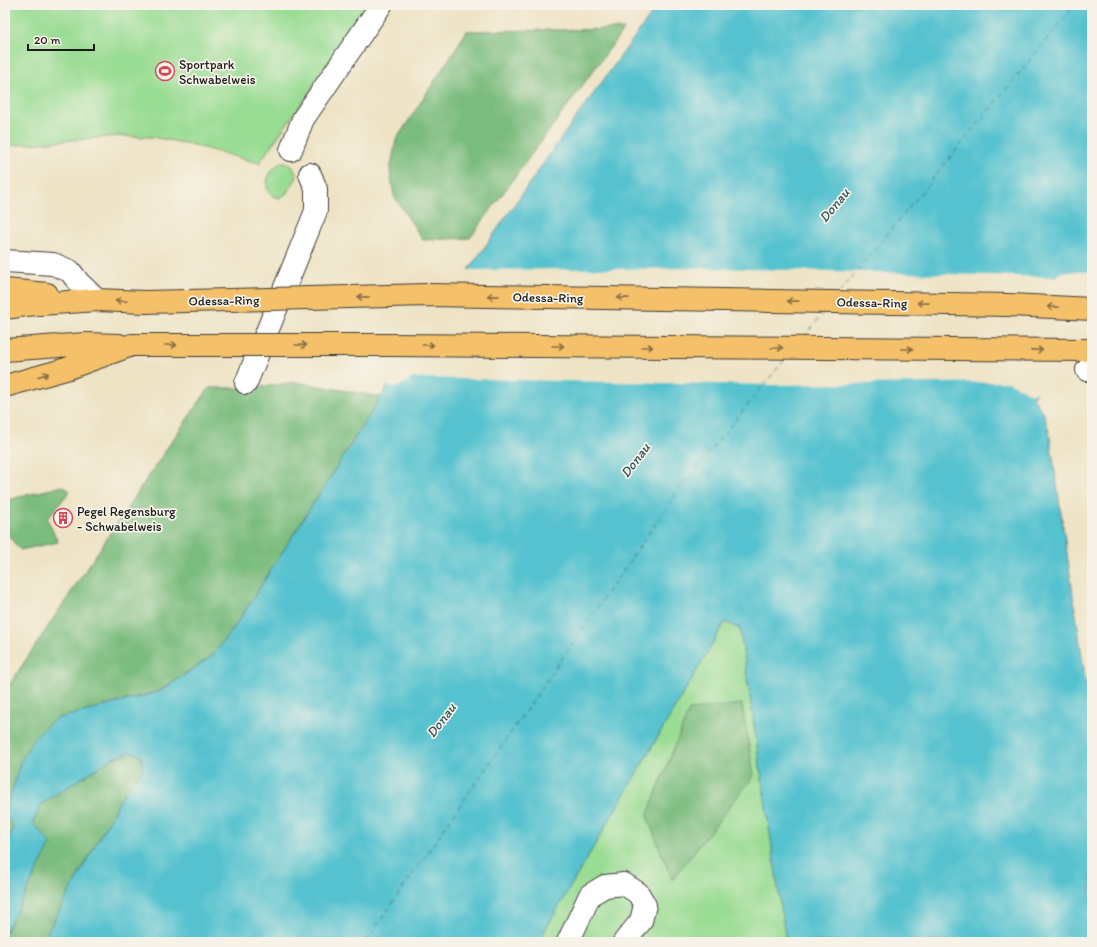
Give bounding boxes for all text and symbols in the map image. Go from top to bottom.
scale bar [28,26,94,52]
text: 20 m [34,33,61,47]
place label: Sportpark Schwabelweis [179,57,256,87]
sports icon: Sportpark Schwabelweis [154,60,176,82]
water label: Donau [816,185,853,226]
street label: Odessa-Ring [512,289,584,306]
street label: Odessa-Ring [188,292,260,309]
one-way arrow [487,292,500,300]
one-way arrow [357,293,370,300]
one-way arrow [617,294,630,302]
street label: Odessa-Ring [836,294,908,311]
one-way arrow [115,297,128,305]
one-way arrow [787,297,800,305]
one-way arrow [917,299,930,307]
one-way arrow [1047,303,1060,310]
one-way arrow [164,341,177,349]
one-way arrow [294,341,307,349]
one-way arrow [421,341,434,349]
one-way arrow [551,342,564,350]
one-way arrow [640,343,653,351]
one-way arrow [770,344,783,352]
one-way arrow [900,345,913,353]
one-way arrow [1030,346,1043,354]
one-way arrow [36,371,49,378]
water label: Donau [617,439,654,481]
place label: Pegel Regensburg - Schwabelweis [77,504,176,534]
building icon: Pegel Regensburg - Schwabelweis [52,507,74,529]
water label: Donau [423,699,460,741]

